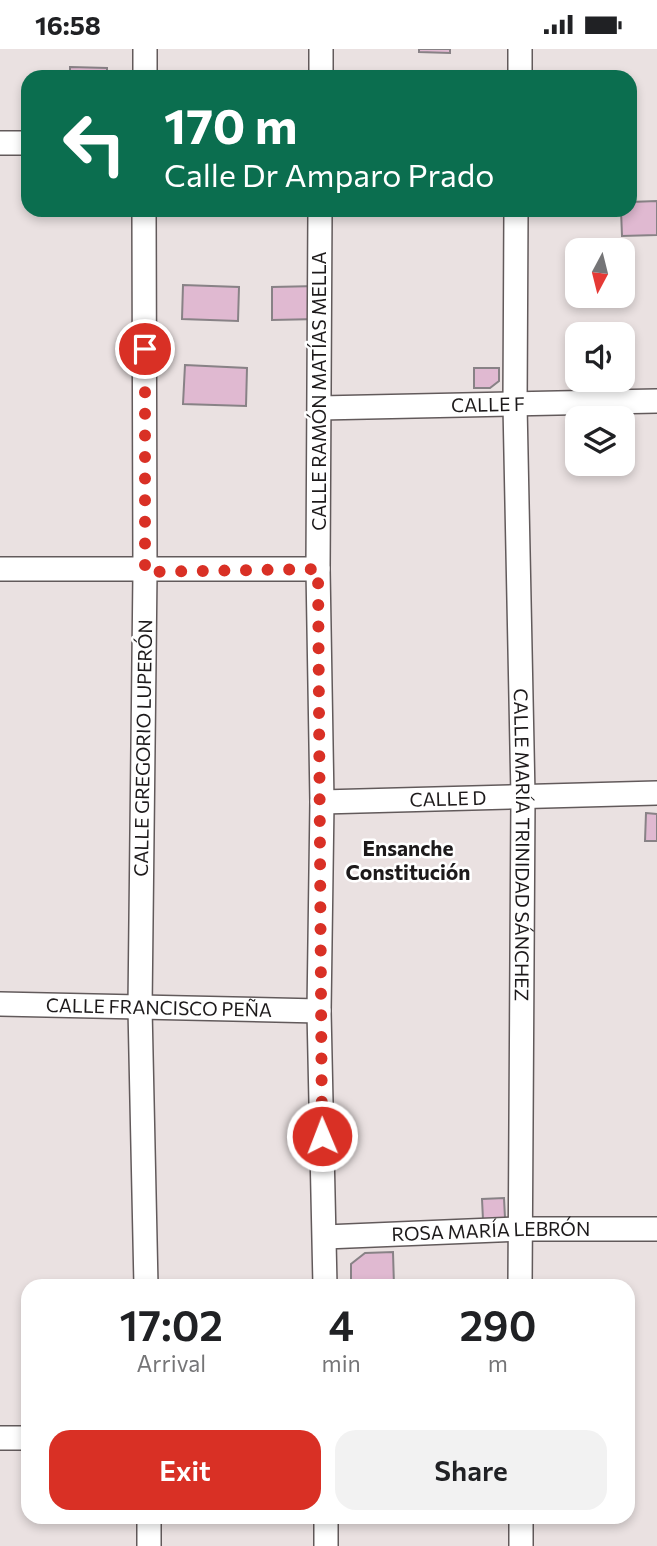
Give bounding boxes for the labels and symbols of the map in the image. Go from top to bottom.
north arrow [565,238,635,308]
street label: CALLE RAMÓN MATÍAS MELLA [306,251,330,531]
pin [115,319,175,379]
street label: CALLE F [451,392,525,416]
street label: CALLE GREGORIO LUPERÓN [128,619,156,877]
street label: CALLE MARÍA TRINIDAD SÁNCHEZ [510,688,535,1001]
street label: CALLE D [409,786,487,811]
district label: Ensanche Constitución [346,835,471,884]
street label: CALLE FRANCISCO PEÑA [46,993,272,1021]
position arrow [285,1099,359,1173]
street label: ROSA MARÍA LEBRÓN [391,1216,590,1245]

